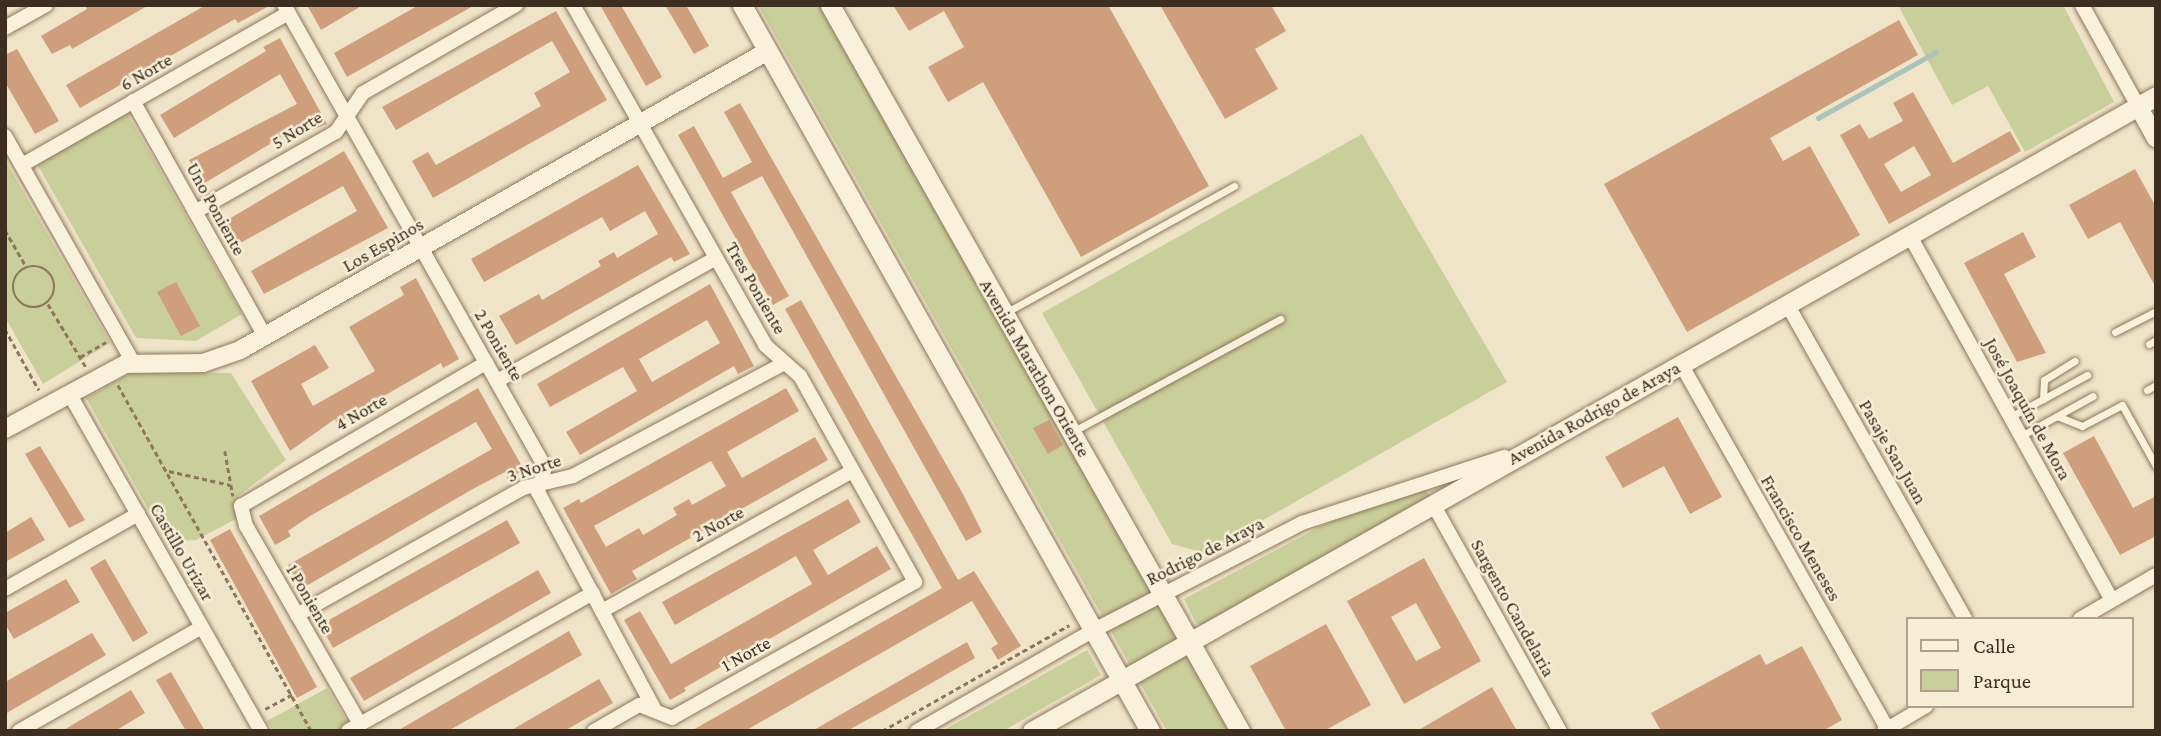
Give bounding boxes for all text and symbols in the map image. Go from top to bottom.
street label: 6 Norte [116,48,176,96]
street label: 5 Norte [267,106,327,154]
street label: Uno Poniente [181,159,251,259]
street label: Los Espinos [338,213,428,277]
street label: Tres Poniente [720,238,792,338]
street label: Avenida Marathon Oriente [975,275,1095,461]
street label: 2 Poniente [469,305,529,385]
street label: José Joaquín de Mora [1979,334,2077,484]
street label: Avenida Rodrigo de Araya [1504,356,1684,470]
street label: 4 Norte [331,388,391,436]
street label: Pasaje San Juan [1854,396,1932,508]
street label: 3 Norte [504,449,564,487]
street label: Francisco Meneses [1756,471,1846,605]
street label: Castillo Urizar [145,499,219,605]
street label: 2 Norte [688,501,748,547]
street label: Rodrigo de Araya [1142,512,1268,590]
street label: Sargento Candelaria [1466,535,1560,681]
street label: 1 Poniente [281,560,339,638]
legend [1906,617,2133,708]
street label: 1 Norte [717,631,775,677]
text: Calle [1973,634,2015,658]
text: Parque [1973,669,2031,693]

